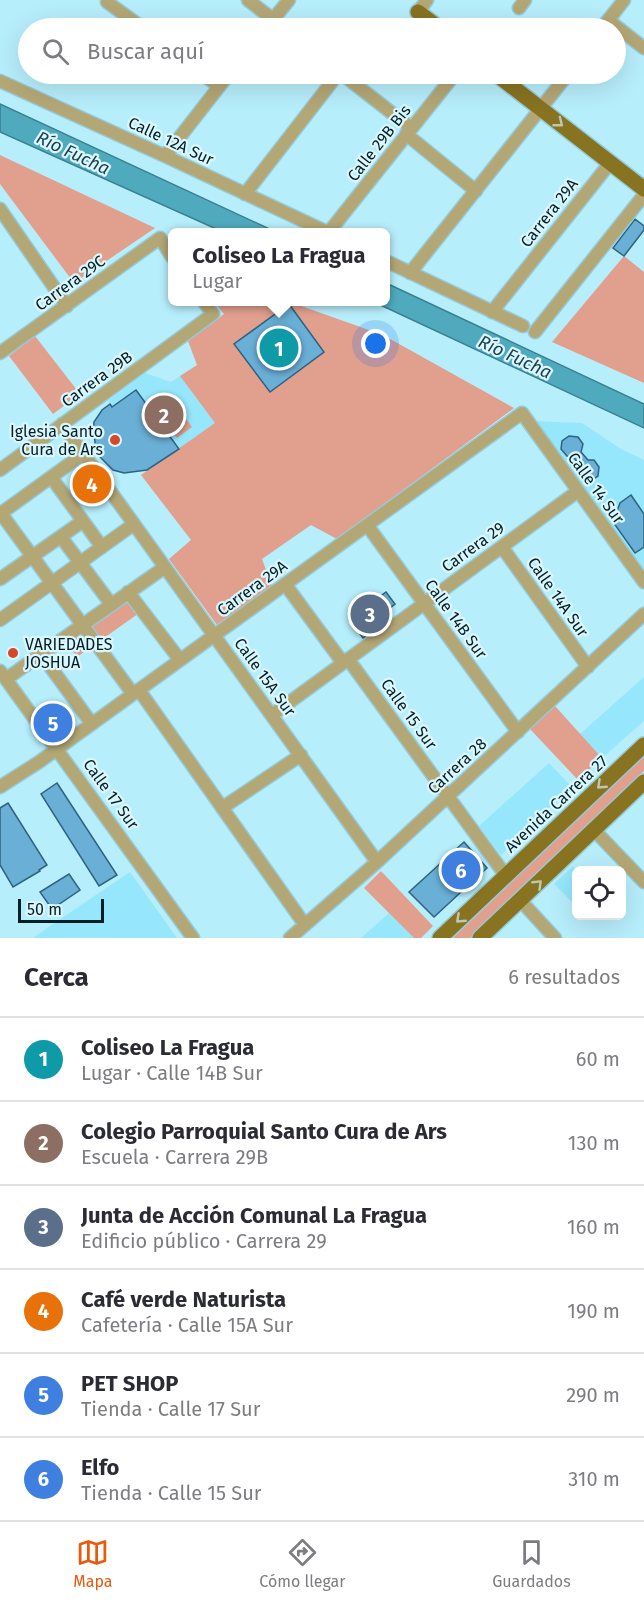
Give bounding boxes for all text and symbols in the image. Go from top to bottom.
search box [18,18,626,84]
icon: search [39,35,72,68]
text: Buscar aquí [87,38,204,65]
street label: Calle 29B Bis [343,101,415,185]
street label: Calle 12A Sur [125,113,217,169]
one-way arrow [552,115,563,126]
water label: Río Fucha [33,126,113,180]
street label: Carrera 29A [516,174,582,251]
popup [168,228,390,306]
text: Coliseo La Fragua [192,242,366,269]
street label: Carrera 29C [31,251,109,315]
text: Lugar [192,269,242,293]
pin: 1 [260,326,298,370]
your location [361,329,390,358]
water label: Río Fucha [475,330,555,384]
street label: Carrera 29B [58,347,136,411]
pin: 2 [144,392,184,438]
place label: Iglesia Santo Cura de Ars [10,422,103,459]
marker: Iglesia Santo Cura de Ars [108,433,122,447]
street label: Calle 14 Sur [564,449,629,528]
pin: 4 [72,462,112,506]
street label: Carrera 29 [438,518,508,576]
street label: Calle 14A Sur [524,554,593,641]
street label: Carrera 29A [213,556,291,620]
street label: Calle 14B Sur [421,576,492,663]
pin: 3 [350,592,389,636]
street label: Calle 15A Sur [230,634,300,721]
place label: VARIEDADES JOSHUA [25,635,113,672]
marker: VARIEDADES JOSHUA [6,646,20,660]
street label: Calle 15 Sur [377,675,442,754]
pin: 5 [34,700,72,746]
street label: Carrera 28 [424,734,490,798]
street label: Avenida Carrera 27 [501,751,611,857]
street label: Calle 17 Sur [79,755,143,833]
one-way arrow [598,778,609,789]
pin: 6 [442,848,480,892]
map controls [572,866,626,920]
button: locate [572,866,626,920]
one-way arrow [530,880,541,891]
scale bar [18,896,104,923]
text: 50 m [27,900,62,919]
one-way arrow [456,912,466,923]
text: Cerca [24,962,89,993]
text: 6 resultados [508,965,620,989]
text: Coliseo La Fragua [81,1034,254,1061]
text: 1 [39,1047,48,1071]
text: 60 m [576,1047,620,1071]
text: Lugar · Calle 14B Sur [81,1061,263,1085]
text: Colegio Parroquial Santo Cura de Ars [81,1118,447,1145]
text: 2 [38,1131,49,1155]
text: 130 m [568,1131,620,1155]
text: Escuela · Carrera 29B [81,1145,268,1169]
text: Junta de Acción Comunal La Fragua [81,1202,427,1229]
text: 3 [38,1215,49,1239]
text: 160 m [567,1215,620,1239]
text: Edificio público · Carrera 29 [81,1229,327,1253]
text: Café verde Naturista [81,1286,286,1313]
text: 4 [38,1299,49,1323]
text: 190 m [567,1299,620,1323]
text: Cafetería · Calle 15A Sur [81,1313,293,1337]
text: PET SHOP [81,1370,179,1397]
text: 5 [38,1383,49,1407]
text: 290 m [566,1383,620,1407]
text: Tienda · Calle 17 Sur [81,1397,260,1421]
text: Elfo [81,1454,119,1481]
text: 6 [38,1467,49,1491]
text: 310 m [568,1467,620,1491]
text: Tienda · Calle 15 Sur [81,1481,262,1505]
tab: Mapa [73,1536,113,1591]
tab: Cómo llegar [259,1536,345,1591]
tab: Guardados [492,1536,571,1591]

